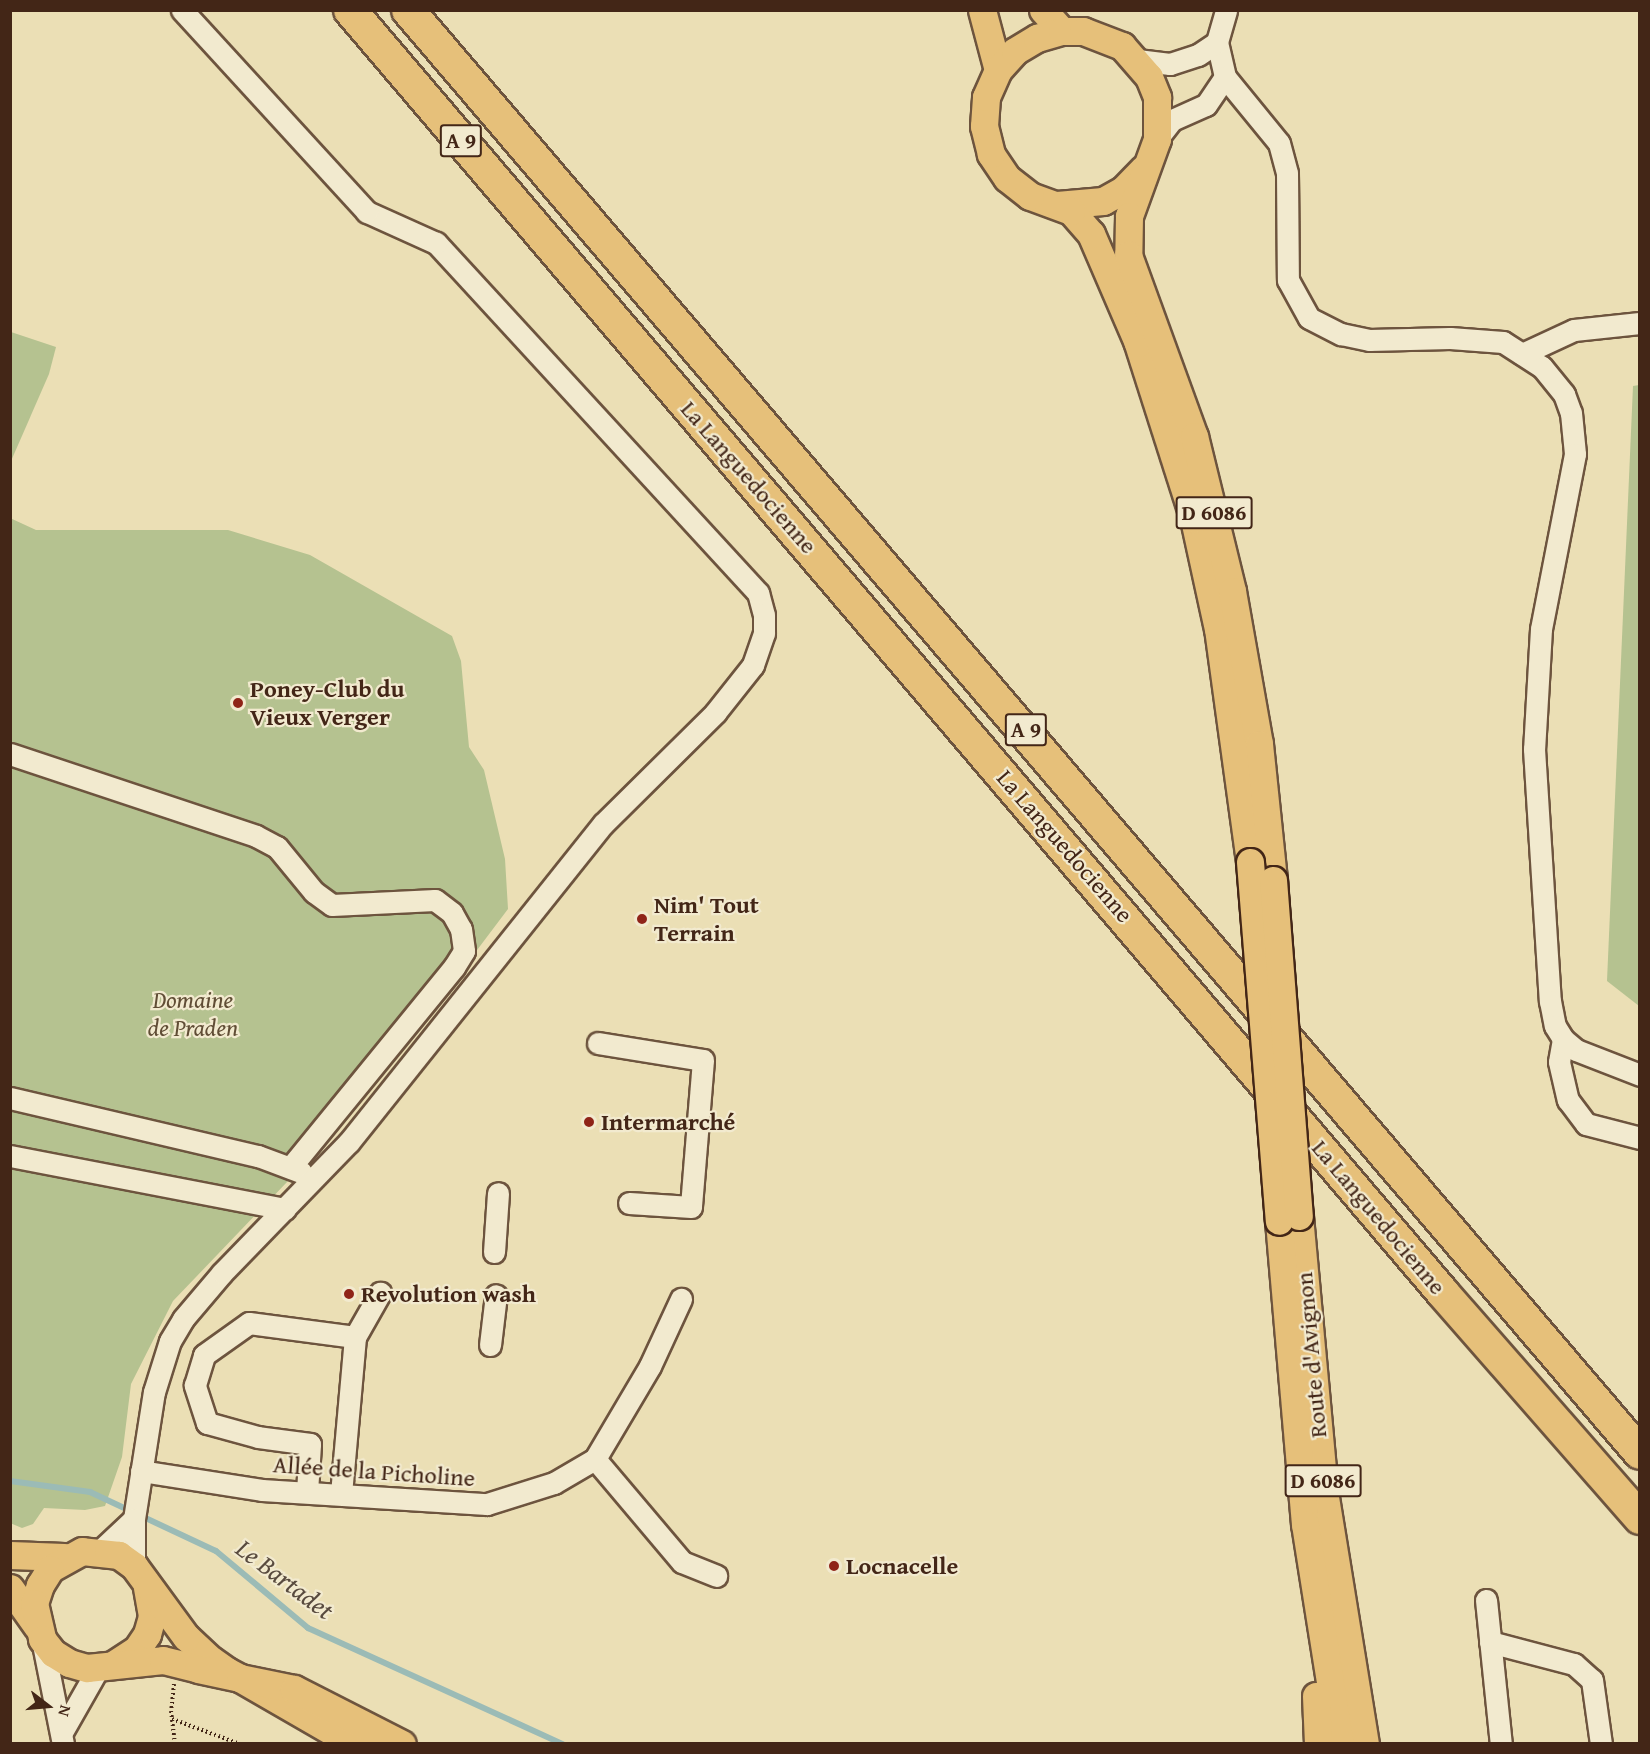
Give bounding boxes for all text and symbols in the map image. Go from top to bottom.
road number: A 9 [438,122,484,160]
street label: La Languedocienne [675,395,823,559]
road number: D 6086 [1175,494,1253,532]
place label: Poney-Club du Vieux Verger [250,675,404,731]
marker: Poney-Club du Vieux Verger [231,696,245,710]
road number: A 9 [1004,711,1048,749]
street label: La Languedocienne [991,764,1139,928]
place label: Nim' Tout Terrain [654,891,759,947]
marker: Nim' Tout Terrain [635,912,649,926]
park label: Domaine de Praden [148,986,238,1042]
place label: Intermarché [601,1108,735,1136]
marker: Intermarché [582,1115,596,1129]
street label: La Languedocienne [1306,1134,1452,1300]
street label: Route d'Avignon [1289,1271,1333,1439]
place label: Revolution wash [361,1280,536,1308]
marker: Revolution wash [342,1287,356,1301]
street label: Allée de la Picholine [272,1450,476,1492]
road number: D 6086 [1284,1462,1362,1500]
water label: Le Bartadet [230,1532,340,1626]
place label: Locnacelle [846,1552,958,1580]
marker: Locnacelle [827,1559,841,1573]
north arrow [18,1676,78,1736]
text: N [52,1703,78,1719]

